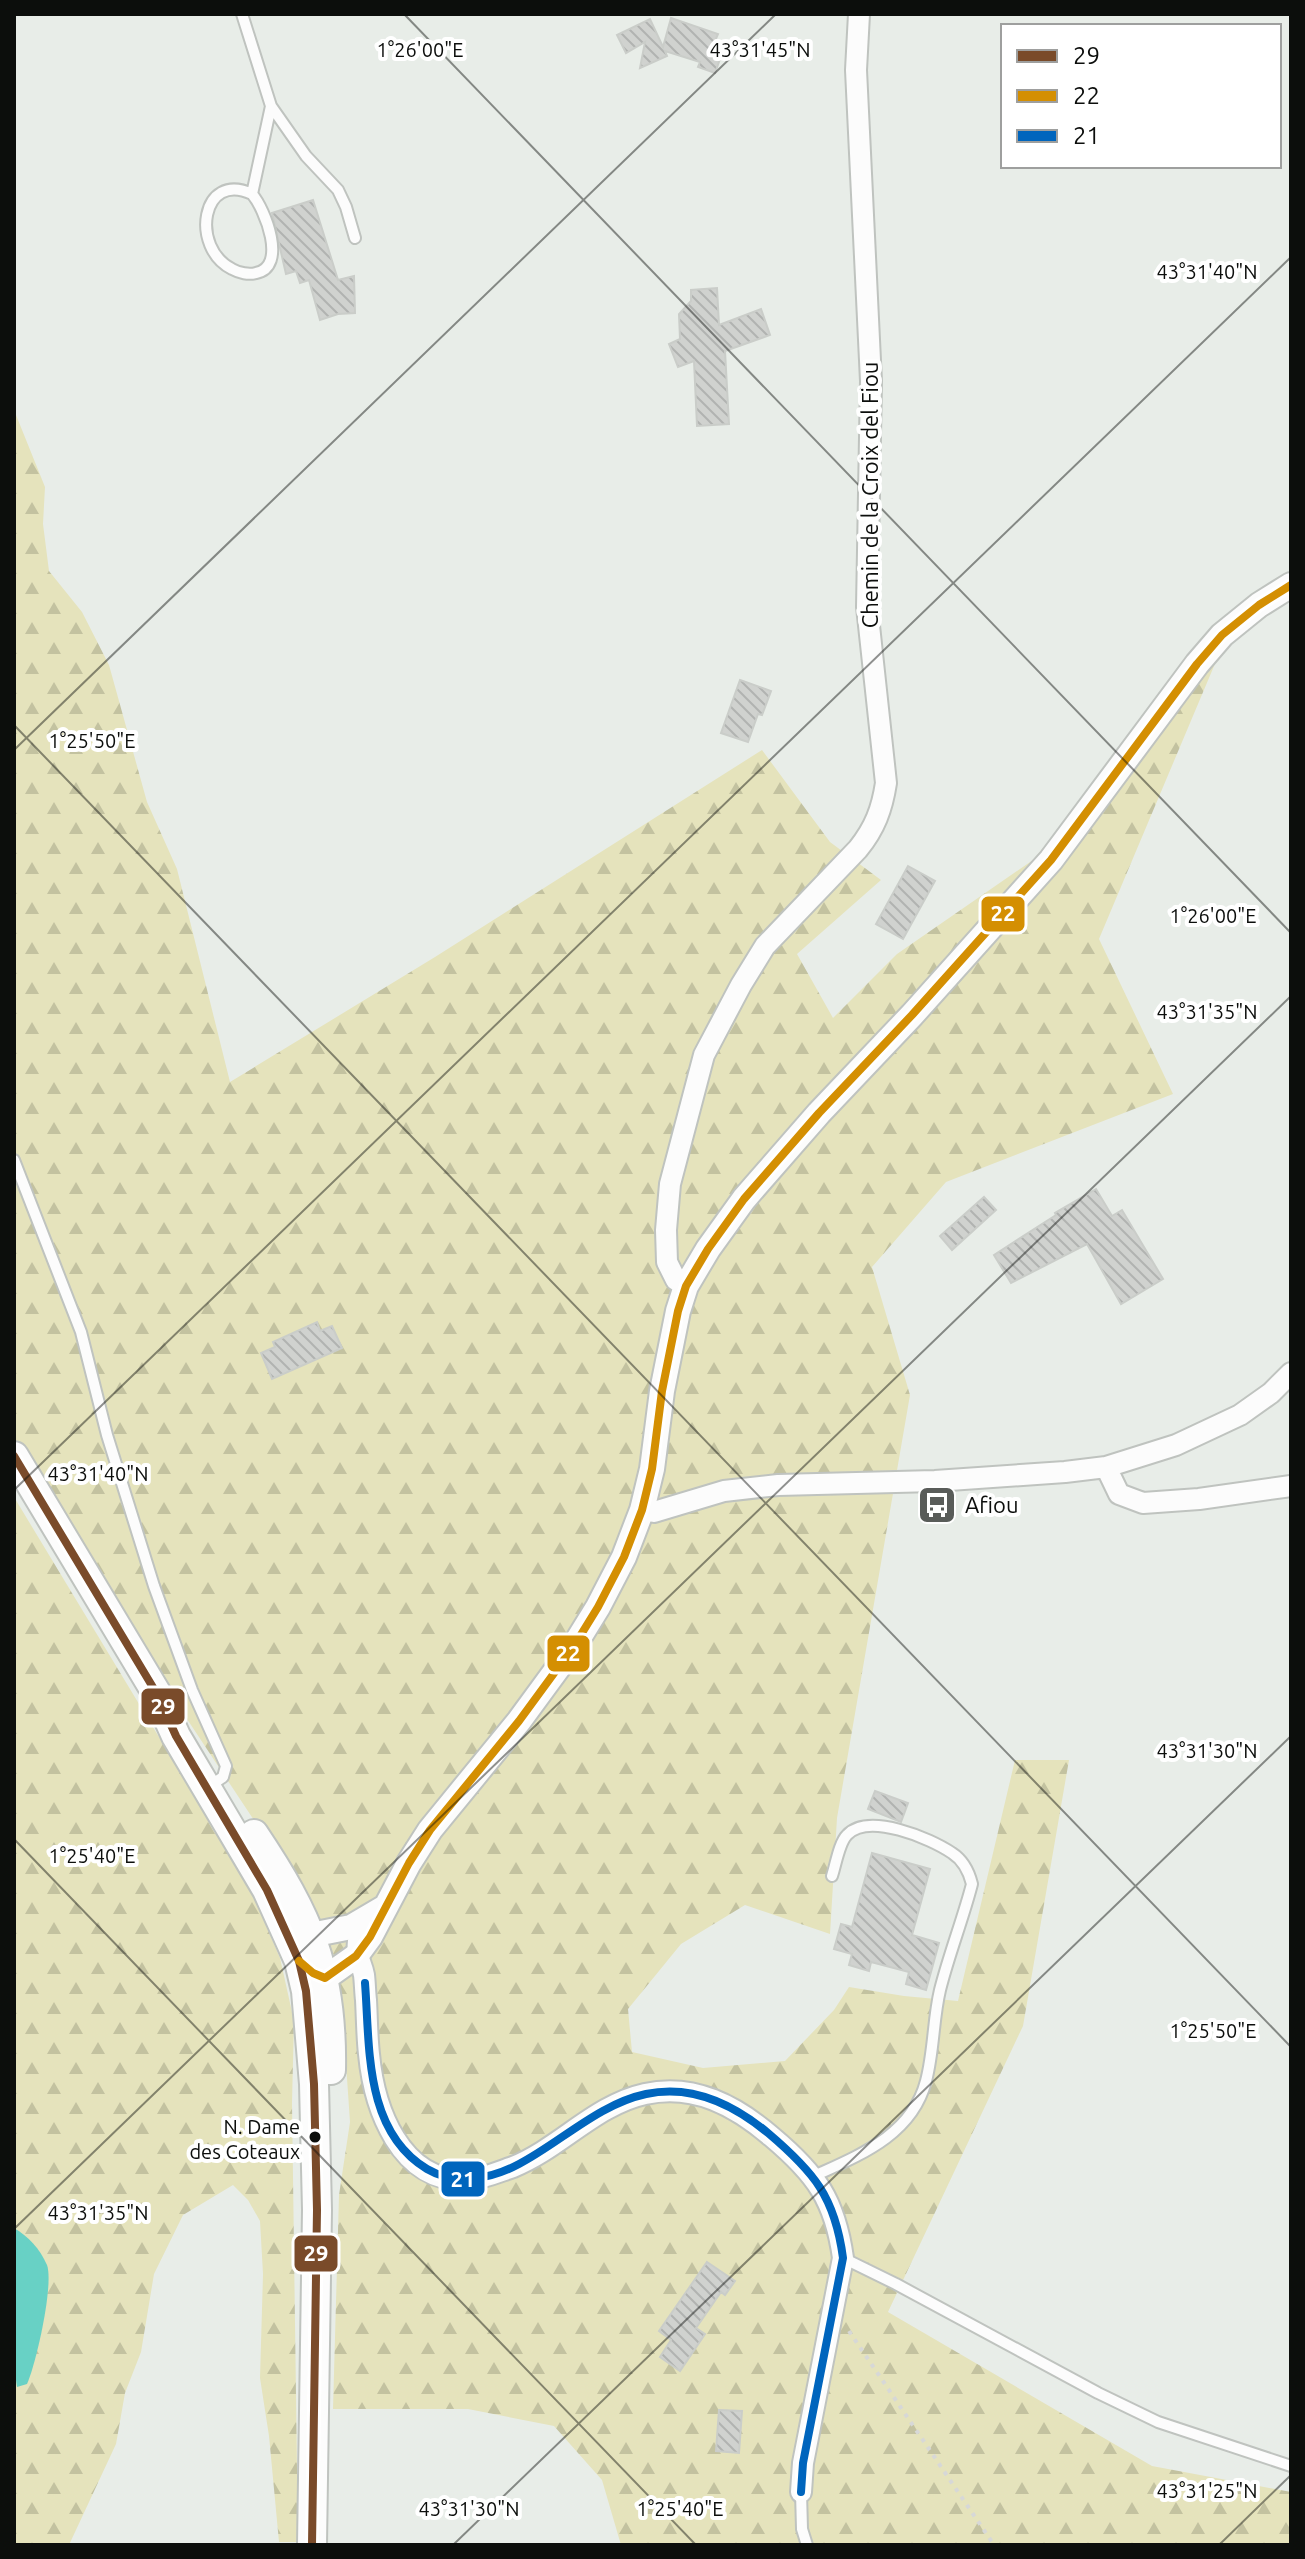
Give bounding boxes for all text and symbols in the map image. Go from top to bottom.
legend [1001,24,1281,168]
text: 1°26'00"E [377,38,463,61]
text: 43°31'45"N [709,38,811,61]
text: 29 [1073,42,1100,69]
text: 22 [1073,82,1100,109]
text: 21 [1073,122,1100,149]
text: 43°31'40"N [1156,260,1258,283]
street label: Chemin de la Croix del Fiou [857,362,882,628]
text: 1°25'50"E [49,729,135,752]
line badge: 22 [980,895,1026,933]
text: 22 [991,900,1015,925]
text: 1°26'00"E [1170,904,1256,927]
text: 43°31'35"N [1156,1000,1258,1023]
text: 43°31'40"N [47,1462,149,1485]
bus stop icon: Afiou [916,1484,958,1526]
place label: Afiou [965,1492,1018,1517]
line badge: 22 [546,1634,591,1673]
text: 22 [556,1640,580,1665]
line badge: 29 [140,1687,186,1726]
text: 29 [151,1693,175,1718]
text: 43°31'30"N [1156,1739,1258,1762]
text: 1°25'40"E [49,1844,135,1867]
text: 1°25'50"E [1170,2019,1256,2042]
place label: N. Dame des Coteaux [189,2115,300,2163]
marker: N. Dame des Coteaux [307,2129,323,2145]
line badge: 21 [440,2160,486,2198]
text: 21 [451,2166,475,2191]
text: 43°31'35"N [47,2201,149,2224]
line badge: 29 [293,2234,339,2273]
text: 29 [304,2240,328,2265]
text: 43°31'25"N [1156,2479,1258,2502]
text: 43°31'30"N [418,2497,520,2520]
text: 1°25'40"E [637,2497,723,2520]

